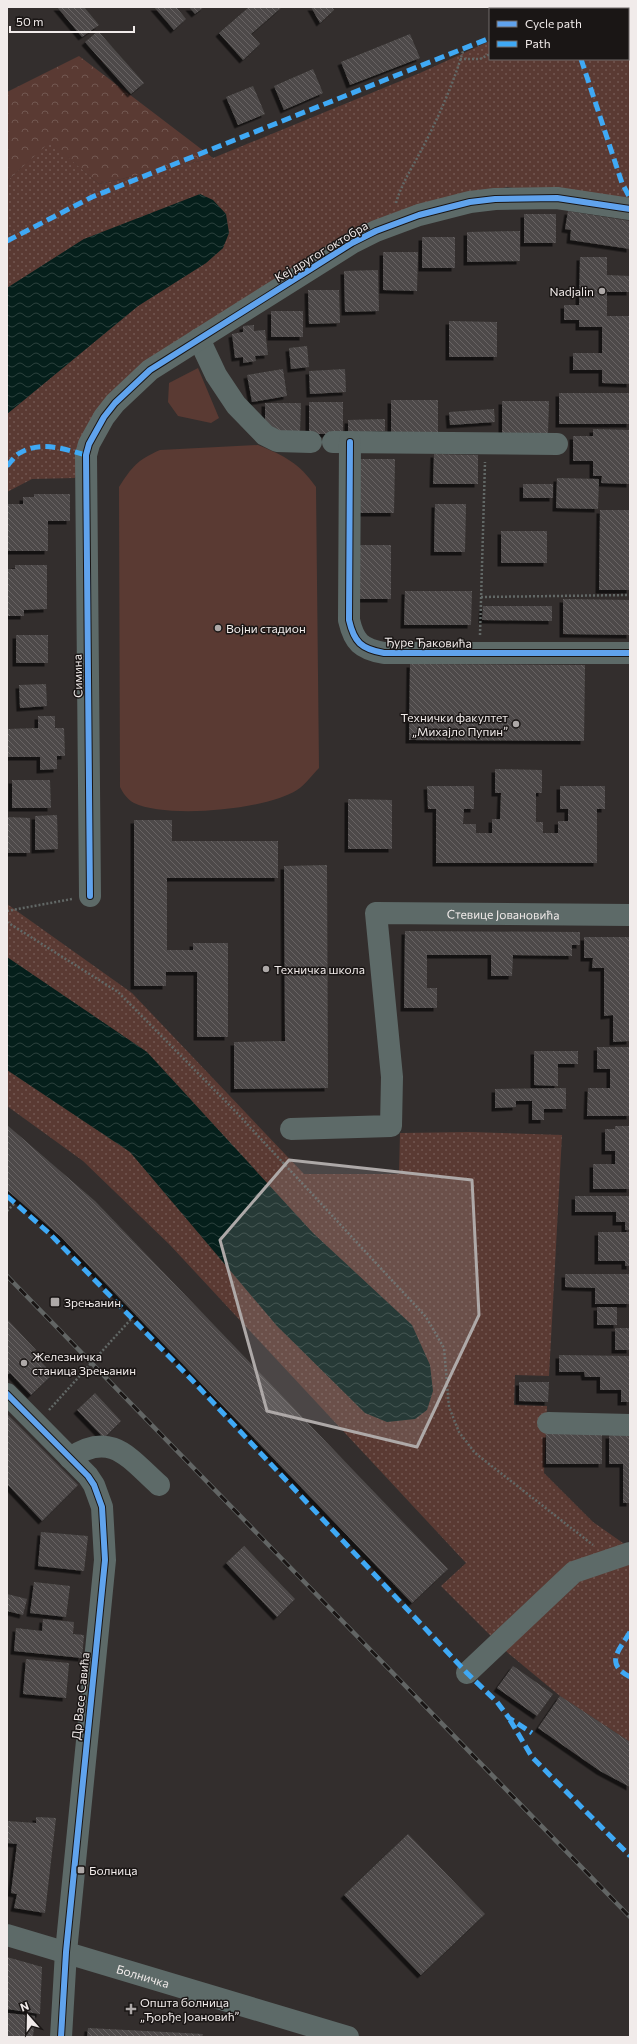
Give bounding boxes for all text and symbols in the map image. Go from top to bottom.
scale bar [10,8,134,34]
legend [489,8,629,60]
text: 50 m [16,14,44,28]
text: Cycle path [525,16,582,30]
text: Path [525,36,551,50]
street label: Кеј другог октобра [272,218,370,284]
place label: Nadjalin [549,284,594,298]
marker: Nadjalin [597,286,607,296]
place label: Војни стадион [226,621,306,635]
marker: Војни стадион [213,623,223,633]
street label: Ђуре Ђаковића [384,634,472,650]
street label: Симина [70,654,84,698]
place label: Технички факултет „Михајло Пупин” [400,710,508,738]
marker: Технички факултет „Михајло Пупин” [511,719,521,729]
street label: Стевице Јовановића [447,907,559,922]
place label: Техничка школа [274,962,365,976]
marker: Техничка школа [261,964,271,974]
place label: Зрењанин [64,1295,121,1309]
marker: Зрењанин [49,1296,61,1308]
place label: Железничка станица Зрењанин [32,1349,136,1377]
marker: Железничка станица Зрењанин [19,1358,29,1368]
street label: Др Васе Савића [68,1651,92,1741]
place label: Болница [89,1863,137,1877]
marker: Болница [76,1865,86,1875]
street label: Болничка [115,1961,171,1990]
place label: Општа болница „Ђорђе Јоановић” [140,1995,240,2024]
north arrow [8,1996,48,2036]
text: N [18,1999,31,2014]
marker: Општа болница „Ђорђе Јоановић” [125,2003,137,2015]

